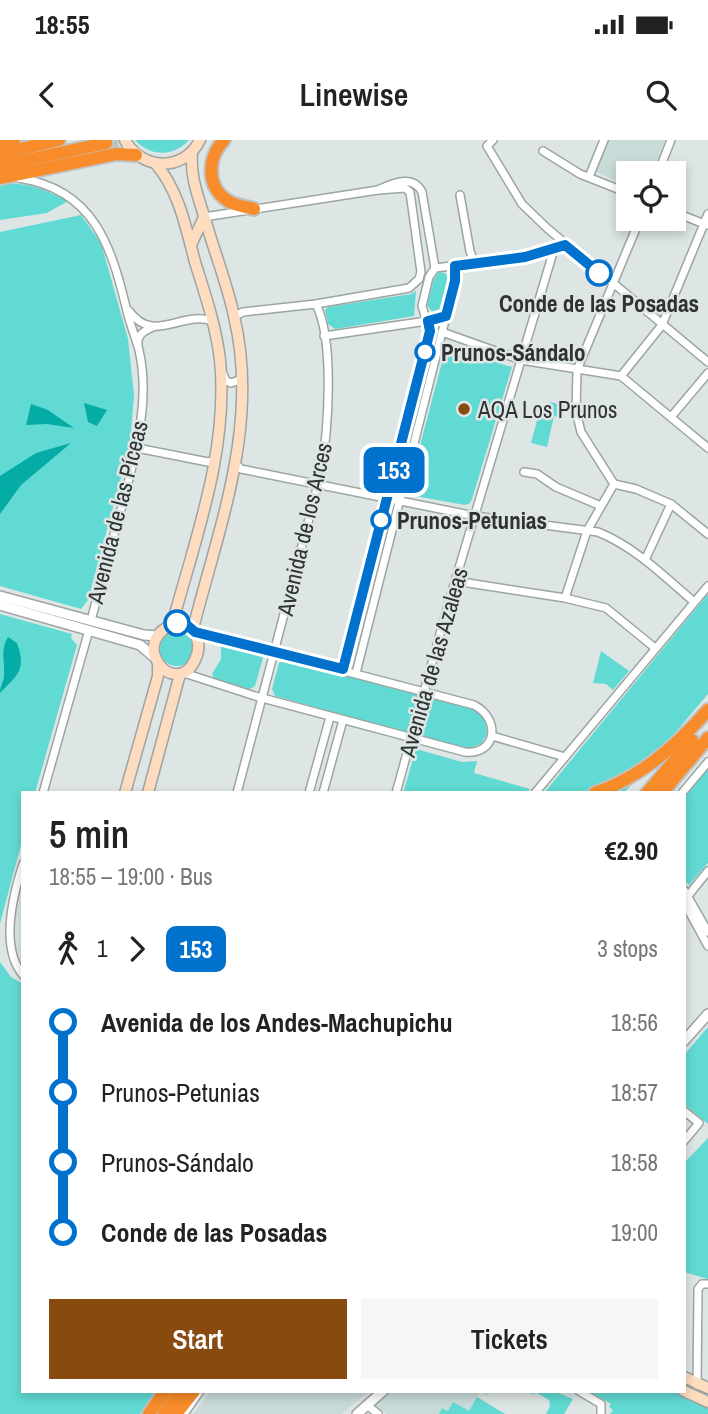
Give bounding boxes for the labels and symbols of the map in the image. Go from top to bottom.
marker: Conde de las Posadas [586,260,612,286]
place label: Conde de las Posadas [499,288,699,319]
place label: Prunos-Sándalo [441,337,586,368]
marker: Prunos-Sándalo [415,342,435,362]
place label: AQA Los Prunos [477,394,617,425]
marker: AQA Los Prunos [456,401,472,417]
street label: Avenida de las Píceas [79,417,155,608]
street label: Avenida de los Arces [269,439,339,620]
line badge: 153 [354,447,434,493]
place label: Prunos-Petunias [397,505,547,536]
marker: Prunos-Petunias [371,510,391,530]
street label: Avenida de las Azaleas [391,564,475,761]
unlabelled marker [164,610,190,636]

